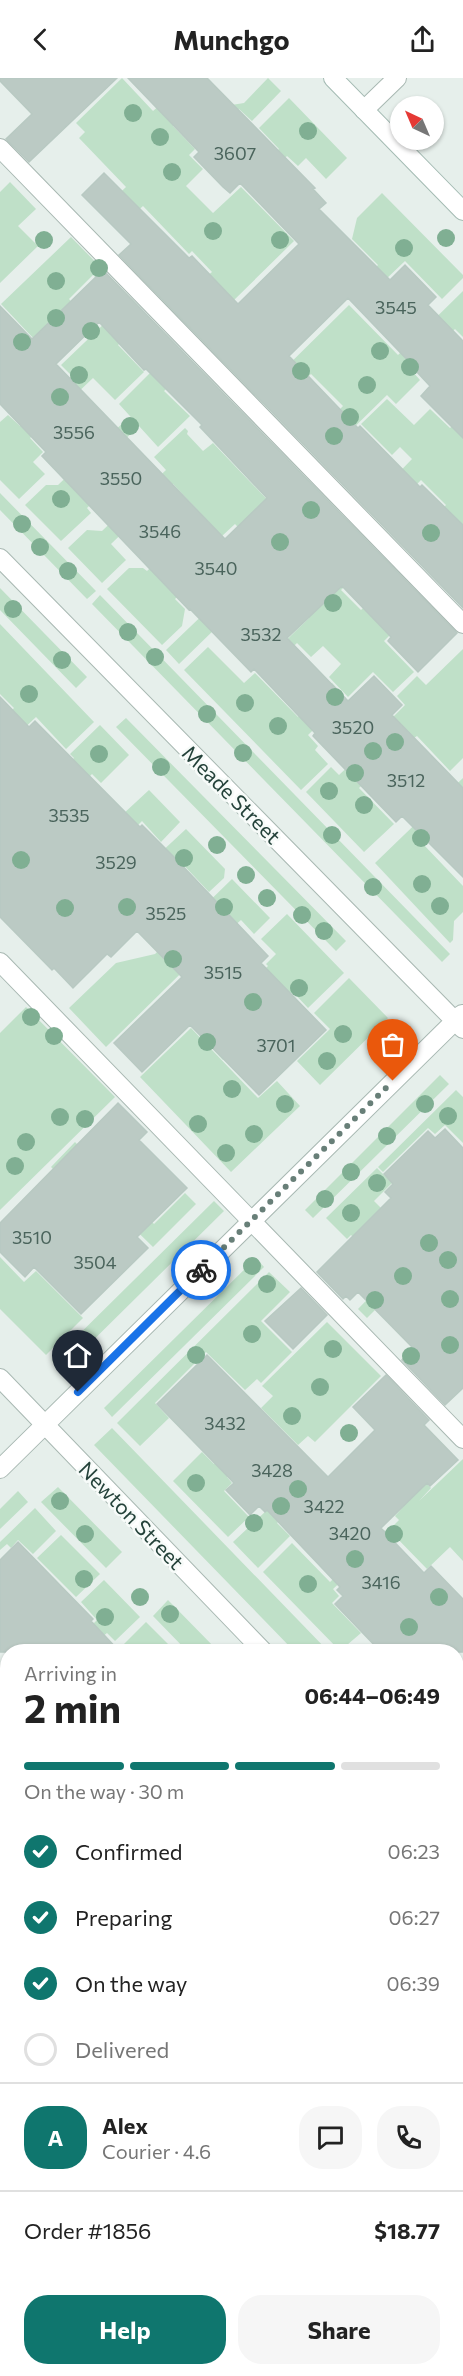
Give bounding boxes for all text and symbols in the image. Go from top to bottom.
icon: back [24,23,57,56]
text: Munchgo [173,23,290,56]
icon: share [406,23,439,56]
north arrow [390,96,444,150]
map controls [390,96,444,150]
house number: 3607 [214,142,256,164]
house number: 3545 [375,296,417,318]
house number: 3556 [53,421,95,443]
house number: 3550 [100,467,142,489]
house number: 3546 [139,520,181,542]
house number: 3540 [194,557,238,579]
house number: 3532 [241,623,281,645]
house number: 3520 [332,716,374,738]
street label: Meade Street [178,740,286,848]
house number: 3512 [387,769,425,791]
house number: 3535 [48,804,90,826]
house number: 3529 [95,851,137,873]
house number: 3525 [146,902,186,924]
house number: 3515 [204,961,242,983]
pin [367,1019,418,1081]
icon: bag [376,1028,409,1061]
house number: 3701 [256,1034,296,1056]
house number: 3510 [12,1226,52,1248]
courier [171,1240,231,1300]
house number: 3504 [73,1251,117,1273]
icon: bike [185,1254,218,1287]
pin [52,1330,103,1392]
icon: home [61,1339,94,1372]
house number: 3432 [204,1412,246,1434]
street label: Newton Street [74,1456,190,1574]
house number: 3428 [251,1459,293,1481]
house number: 3422 [304,1495,344,1517]
house number: 3420 [329,1522,371,1544]
house number: 3416 [361,1571,401,1593]
text: Arriving in [24,1661,117,1685]
text: 06:44–06:49 [304,1682,440,1709]
text: 2 min [24,1683,121,1731]
text: On the way · 30 m [24,1779,184,1803]
icon: check [24,1835,57,1868]
text: Confirmed [75,1838,182,1865]
text: 06:23 [388,1839,440,1863]
icon: check [24,1901,57,1934]
text: Preparing [75,1904,172,1931]
text: 06:27 [388,1905,440,1929]
icon: check [24,1967,57,2000]
text: On the way [75,1970,187,1997]
text: 06:39 [387,1971,440,1995]
text: Delivered [75,2036,169,2063]
button: chat [299,2106,362,2169]
button: phone [377,2106,440,2169]
text: Alex [102,2112,148,2139]
text: A [48,2124,63,2151]
text: Courier · 4.6 [102,2139,211,2163]
text: Order #1856 [24,2217,151,2244]
text: $18.77 [374,2217,440,2244]
button: Help [24,2295,226,2364]
button: Share [238,2295,440,2364]

